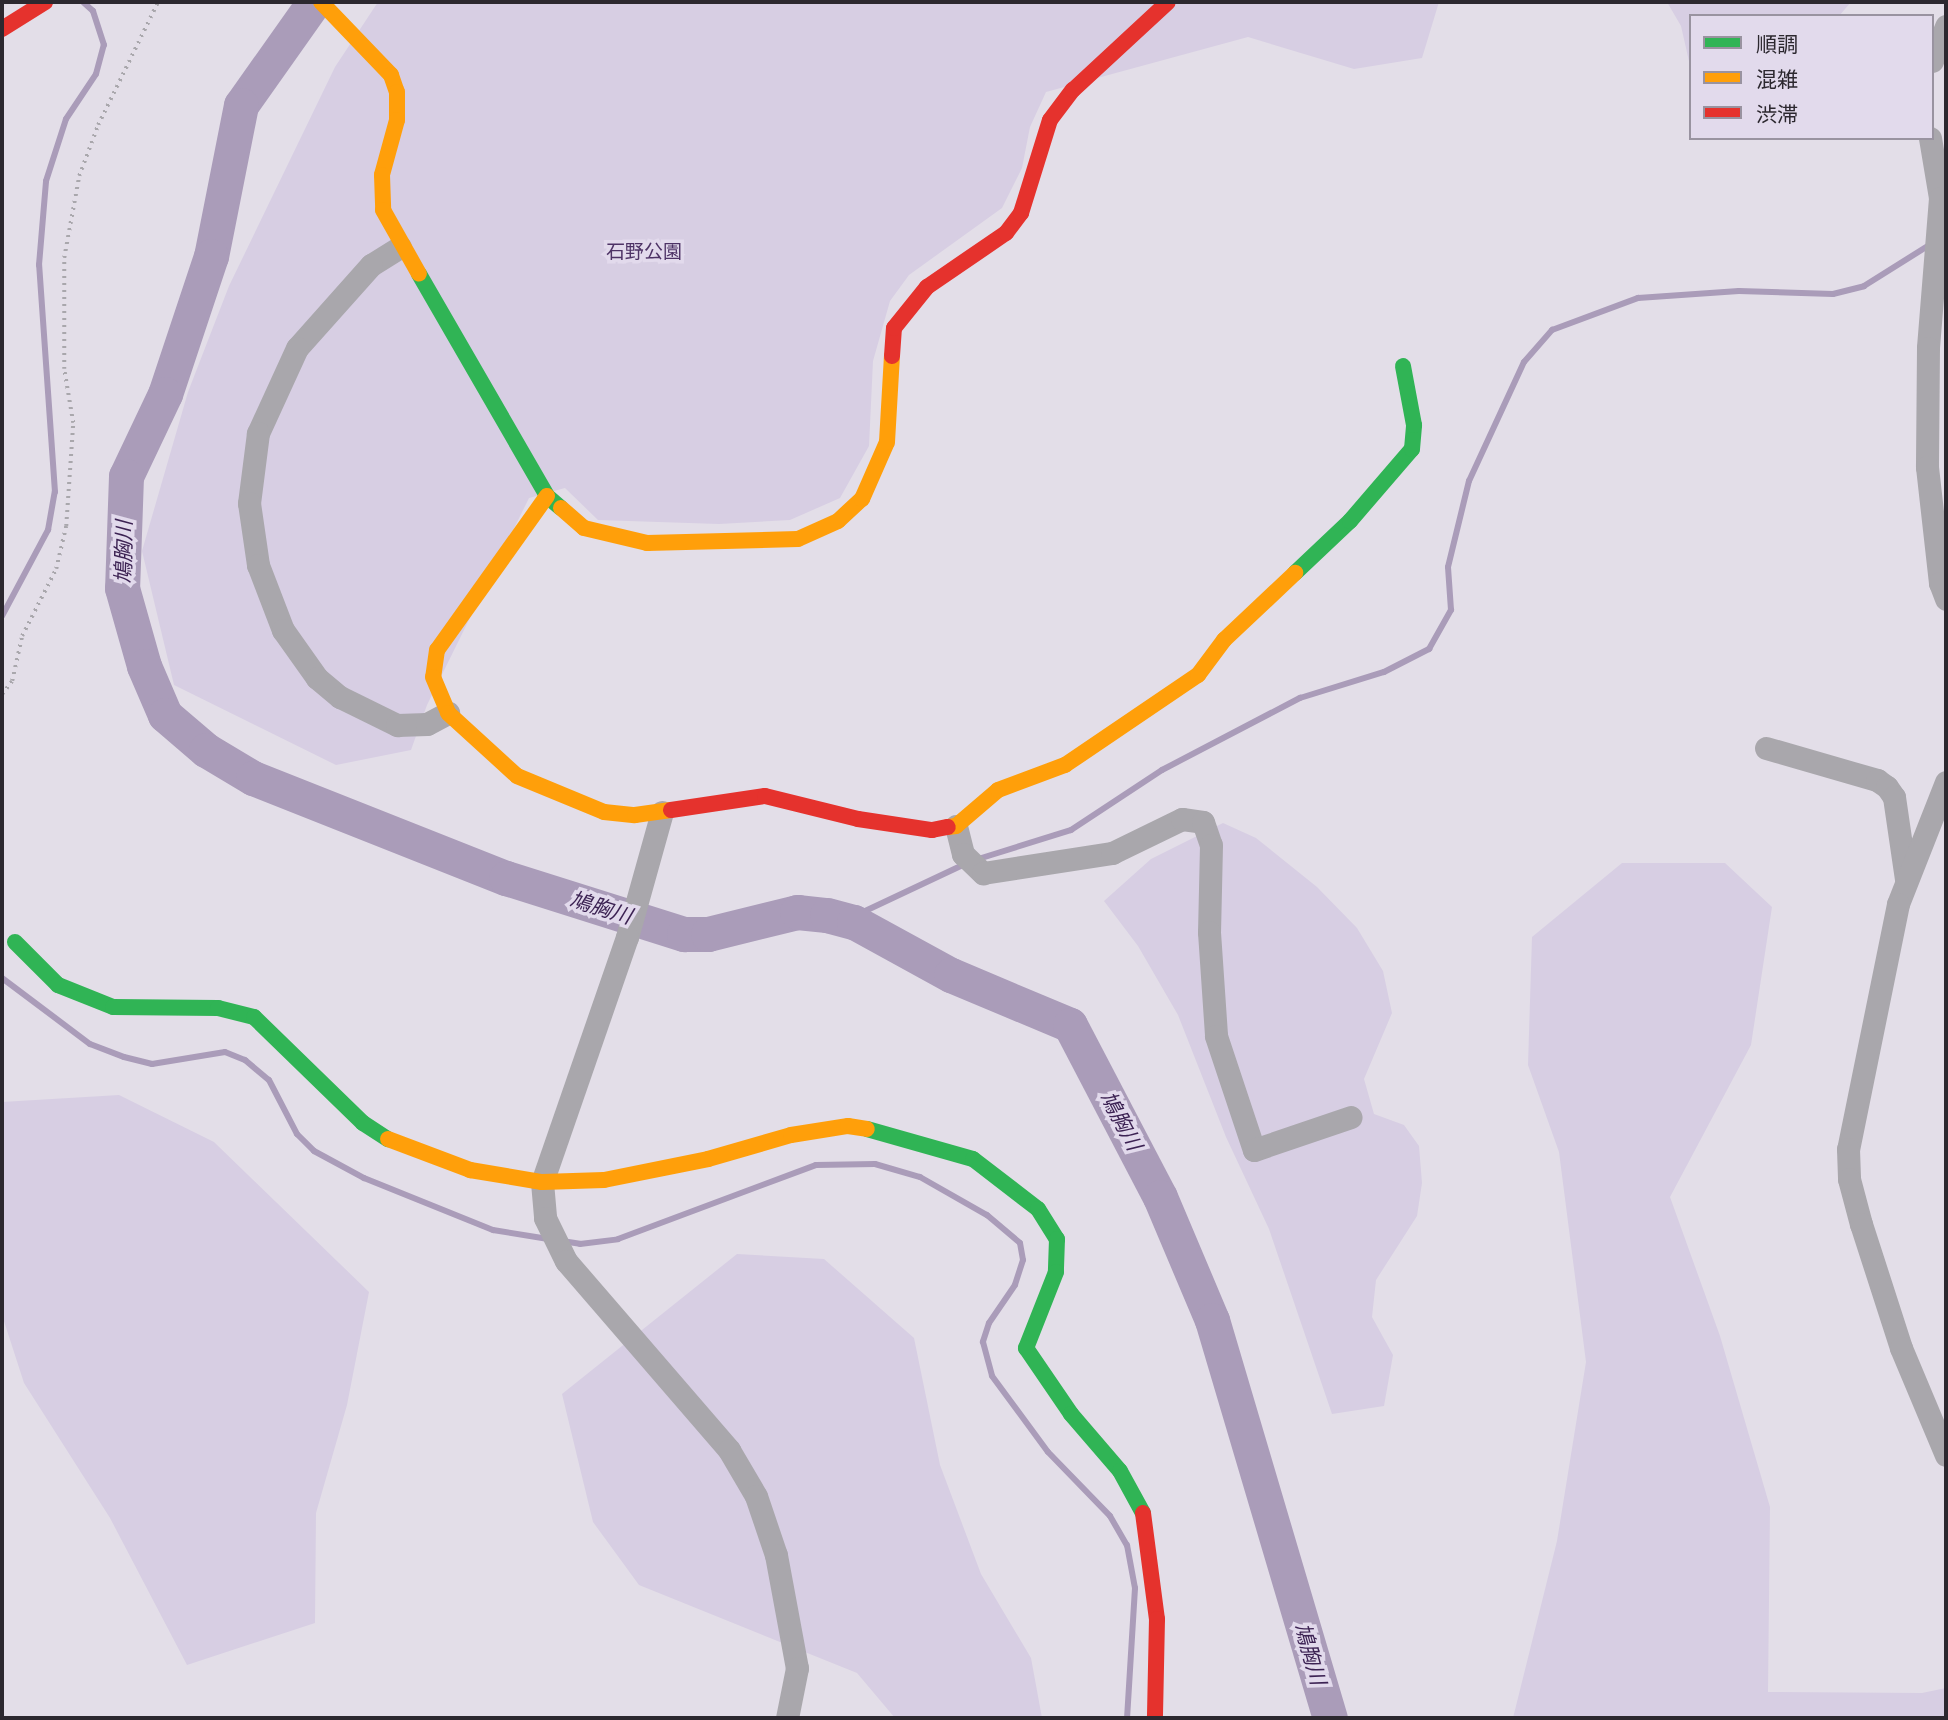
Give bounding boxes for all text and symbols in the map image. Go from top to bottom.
legend [1689,14,1934,140]
text: 順調 [1756,32,1798,57]
text: 混雑 [1756,67,1798,92]
text: 渋滞 [1756,102,1798,127]
park label: 石野公園 [606,241,682,263]
water label: 鳩胸川 [111,520,137,584]
water label: 鳩胸川 [567,887,635,929]
water label: 鳩胸川 [1095,1087,1147,1155]
water label: 鳩胸川 [1289,1620,1331,1688]

